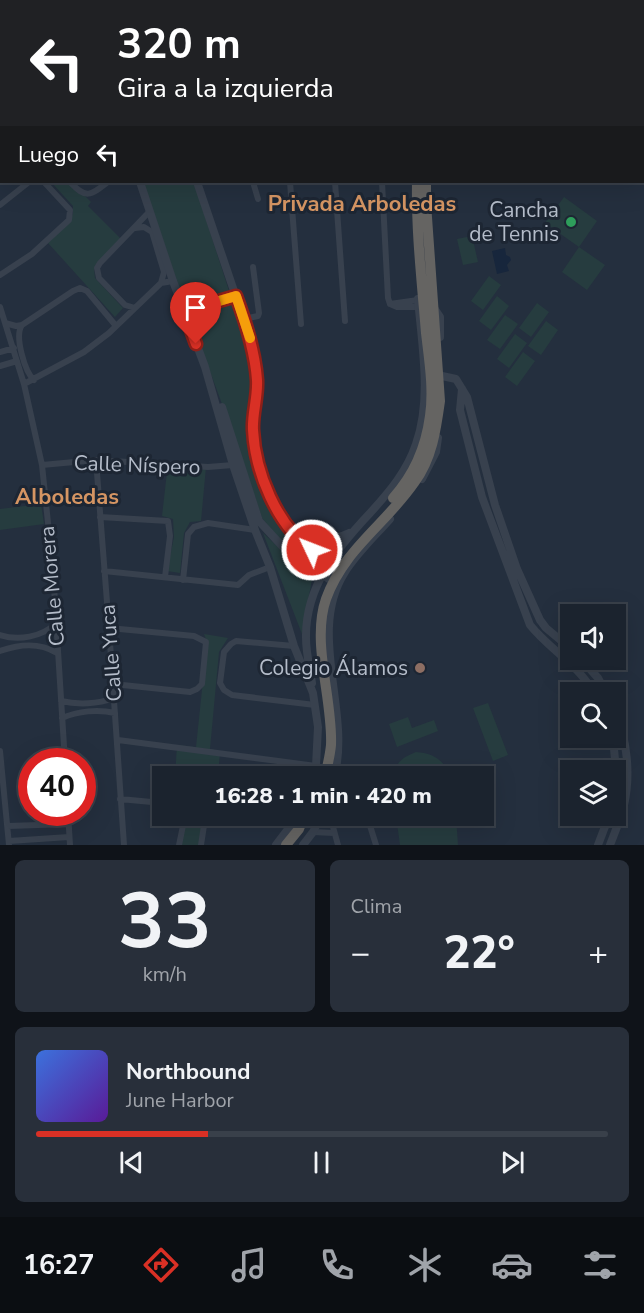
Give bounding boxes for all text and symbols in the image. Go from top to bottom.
text: 320 m [117,16,241,73]
icon: left [18,24,96,102]
text: Gira a la izquierda [117,70,334,107]
icon: left [91,138,124,171]
text: Luego [18,140,79,170]
district label: Privada Arboledas [268,189,456,219]
place label: Cancha de Tennis [469,196,559,248]
marker: Cancha de Tennis [564,215,578,229]
pin [170,282,221,344]
icon: arrive [179,291,212,324]
street label: Calle Níspero [73,449,201,481]
district label: Alboledas [15,482,119,512]
position arrow [280,518,344,582]
street label: Calle Morera [33,525,71,647]
street label: Calle Yuca [94,603,128,703]
map controls [560,604,626,826]
button: sound [560,604,626,670]
place label: Colegio Álamos [259,654,408,682]
marker: Colegio Álamos [413,661,427,675]
button: search [560,682,626,748]
speed limit sign: 40 [18,748,96,826]
button: layers [560,760,626,826]
text: 16:28 · 1 min · 420 m [214,781,432,811]
text: 33 [118,868,212,975]
text: Clima [351,893,402,920]
text: 22° [444,923,515,984]
text: − [351,931,370,976]
text: + [588,931,608,976]
text: km/h [143,961,187,988]
text: Northbound [126,1057,250,1087]
text: June Harbor [126,1087,234,1114]
icon: previous [115,1146,148,1179]
icon: pause [305,1146,338,1179]
icon: next [496,1146,529,1179]
icon: directions [140,1244,182,1286]
icon: music [228,1244,270,1286]
icon: phone [316,1244,358,1286]
icon: climate [404,1244,446,1286]
icon: car [491,1244,533,1286]
icon: filters [579,1244,621,1286]
text: 16:27 [23,1247,94,1284]

